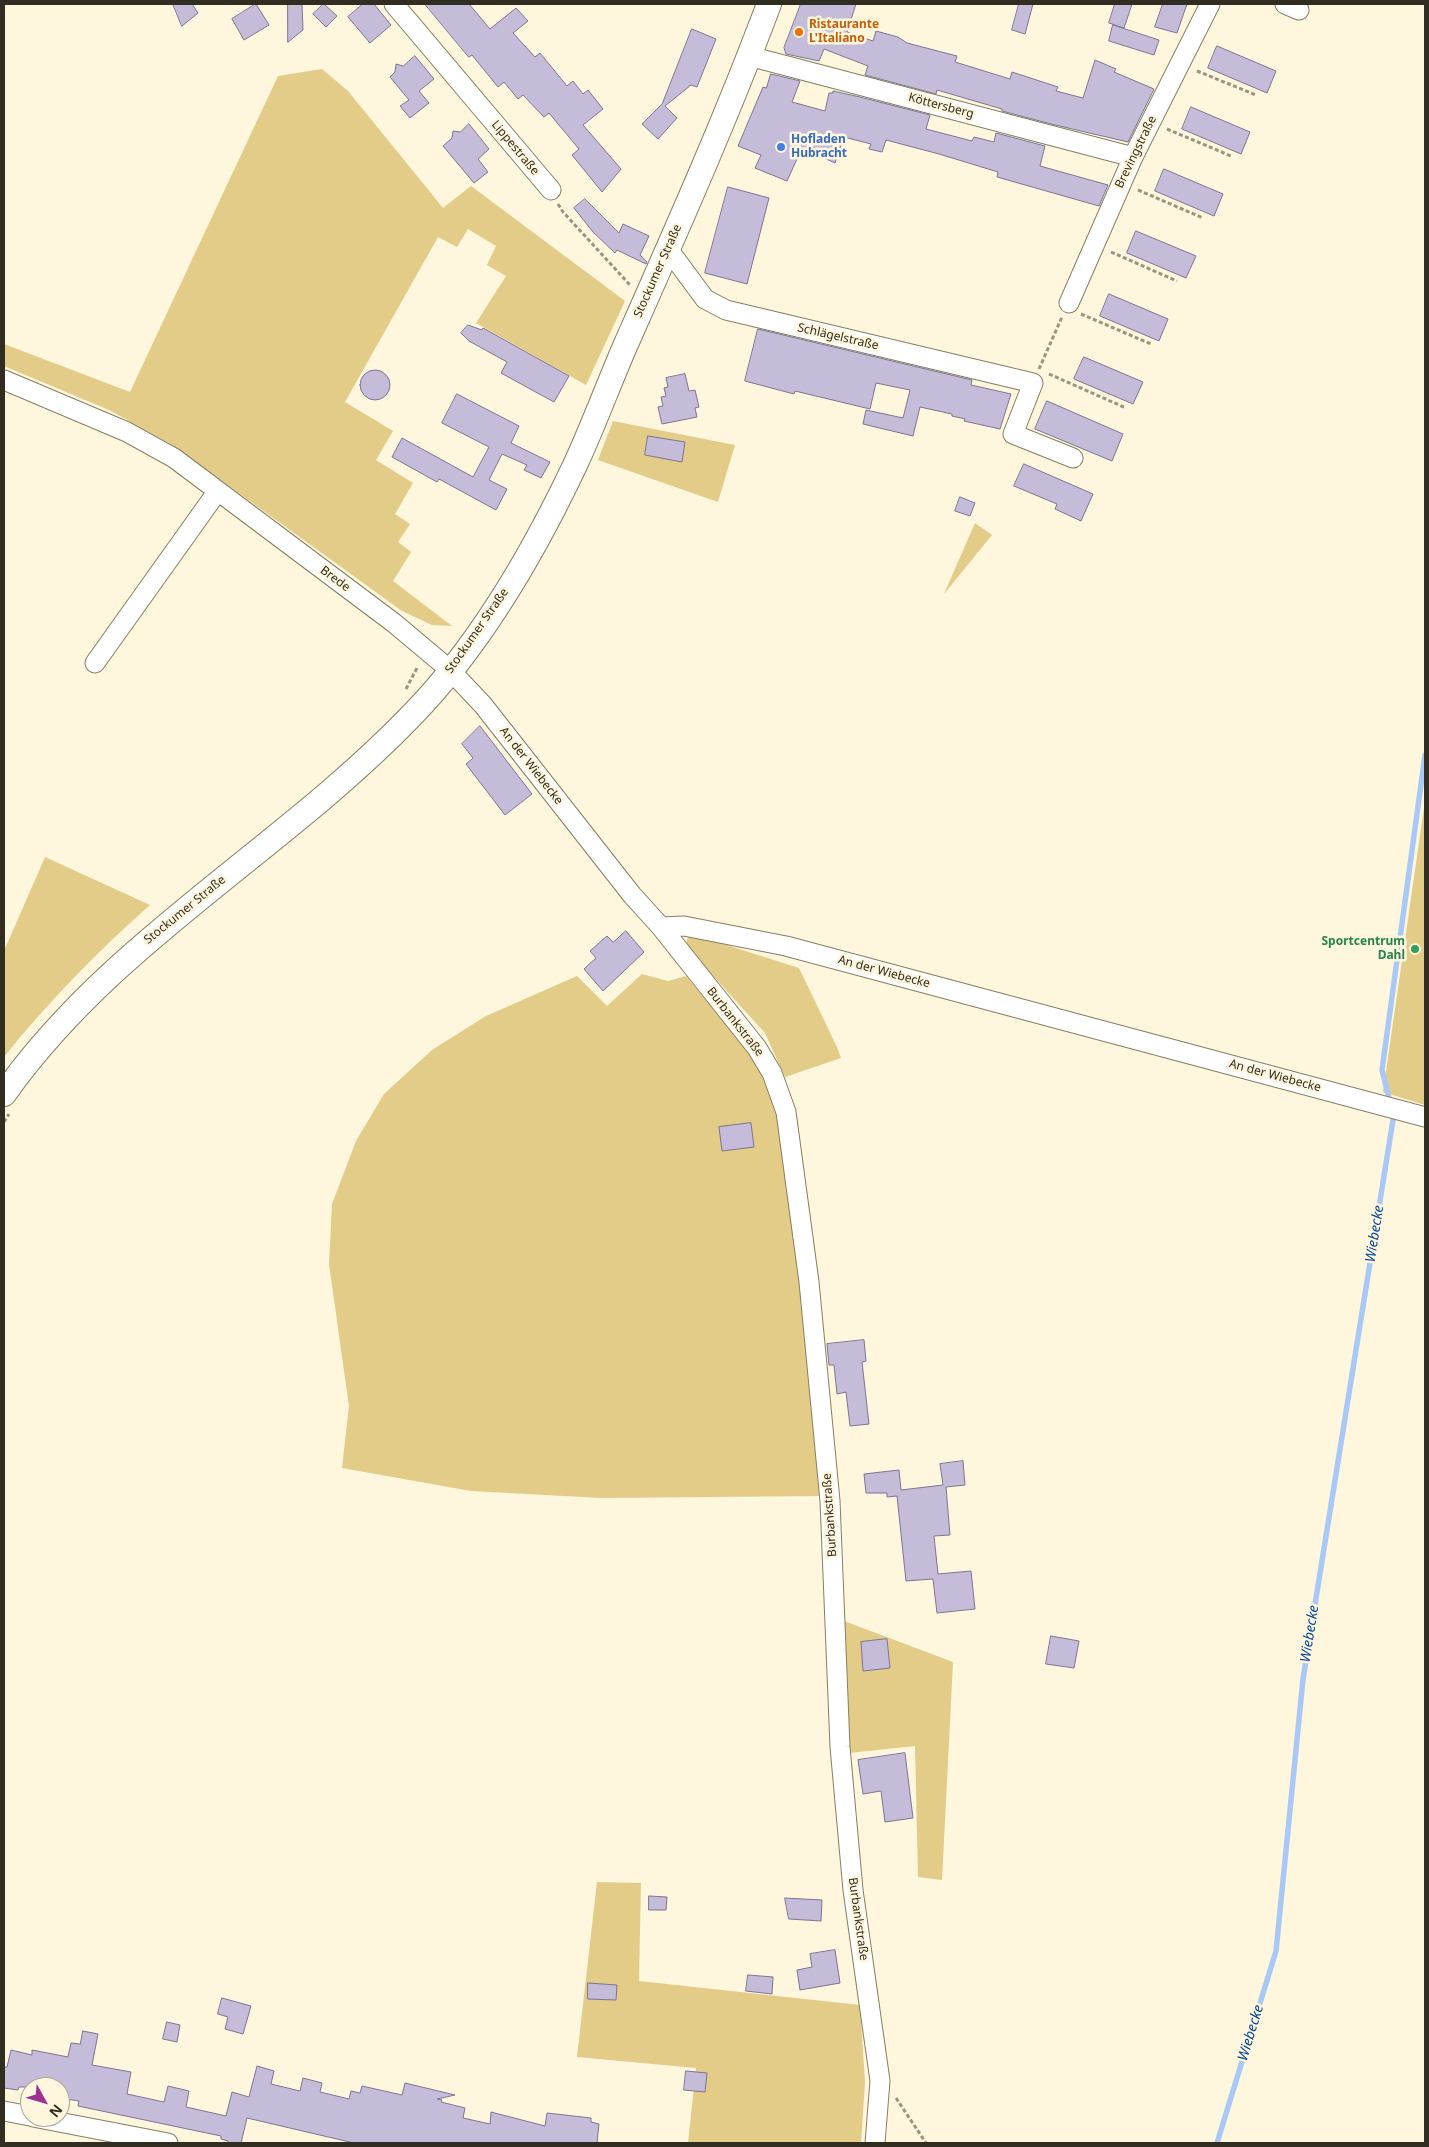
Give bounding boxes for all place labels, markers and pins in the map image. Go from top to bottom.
place label: Ristaurante L'Italiano [809,18,879,46]
marker: Ristaurante L'Italiano [793,26,805,38]
place label: Hofladen Hubracht [791,133,847,161]
marker: Hofladen Hubracht [775,141,787,153]
place label: Sportcentrum Dahl [1322,935,1405,963]
marker: Sportcentrum Dahl [1409,943,1421,955]

